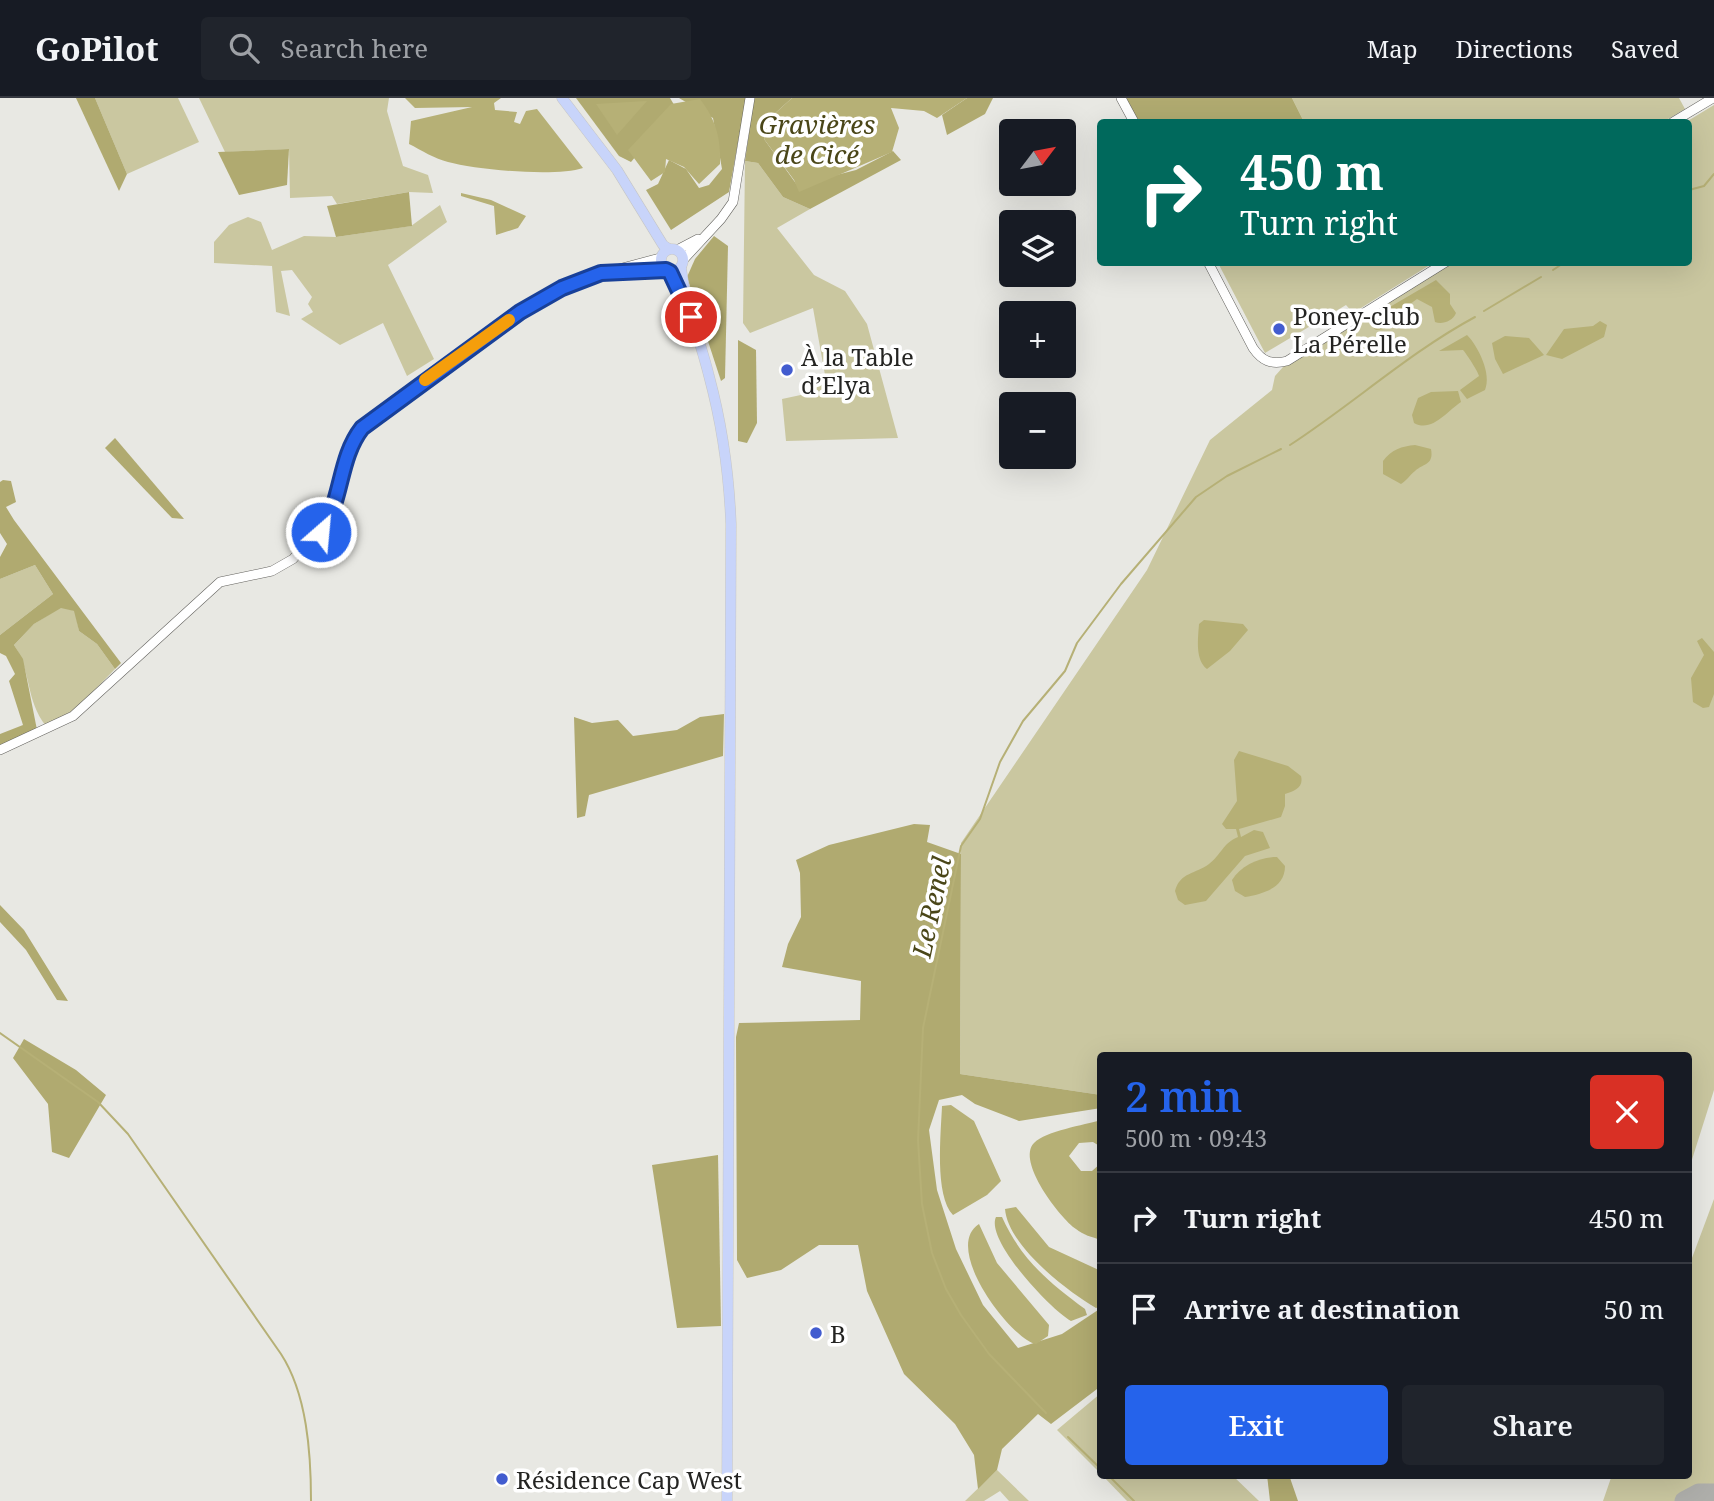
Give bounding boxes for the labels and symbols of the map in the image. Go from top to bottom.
water label: Gravières de Cicé [759,106,875,172]
north arrow [999,119,1076,196]
pin [661,287,721,347]
place label: Poney-club La Pérelle [1293,299,1420,360]
marker: Poney-club La Pérelle [1271,321,1287,337]
place label: À la Table d’Elya [801,340,914,401]
marker: À la Table d’Elya [779,362,795,378]
position arrow [284,495,358,569]
water label: Le Renel [903,853,959,962]
place label: B [830,1317,846,1350]
marker: B [808,1325,824,1341]
place label: Résidence Cap West [516,1463,742,1496]
marker: Résidence Cap West [494,1471,510,1487]

